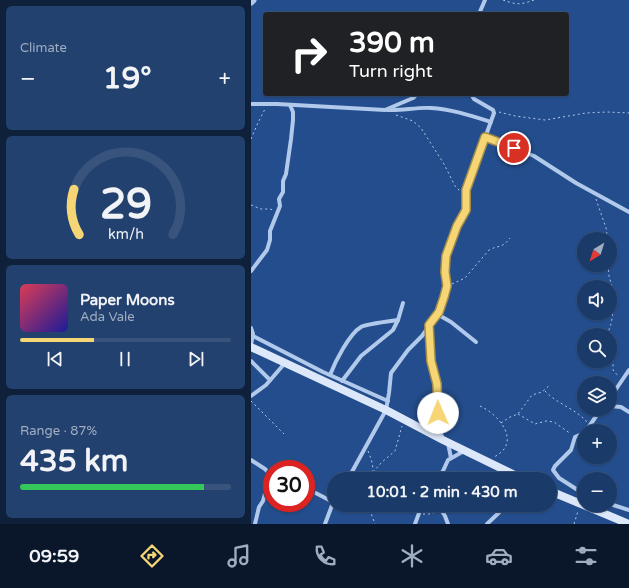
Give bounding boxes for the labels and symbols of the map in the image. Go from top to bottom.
pin [497,131,531,165]
north arrow [577,232,617,272]
position arrow [417,392,459,434]
speed limit sign: 30 [263,460,315,512]

